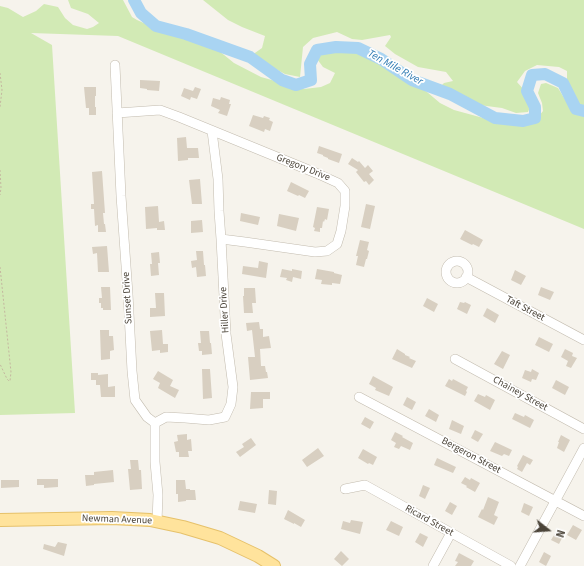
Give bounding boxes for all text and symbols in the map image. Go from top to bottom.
water label: Ten Mile River [365,47,425,89]
street label: Gregory Drive [274,152,332,184]
street label: Sunset Drive [121,272,135,324]
street label: Hiller Drive [218,287,232,333]
street label: Taft Street [503,294,547,324]
street label: Chainey Street [490,374,550,414]
street label: Bergeron Street [439,435,503,477]
street label: Ricard Street [403,503,455,539]
north arrow [528,510,568,550]
street label: Newman Avenue [82,513,152,527]
text: N [552,528,568,539]

